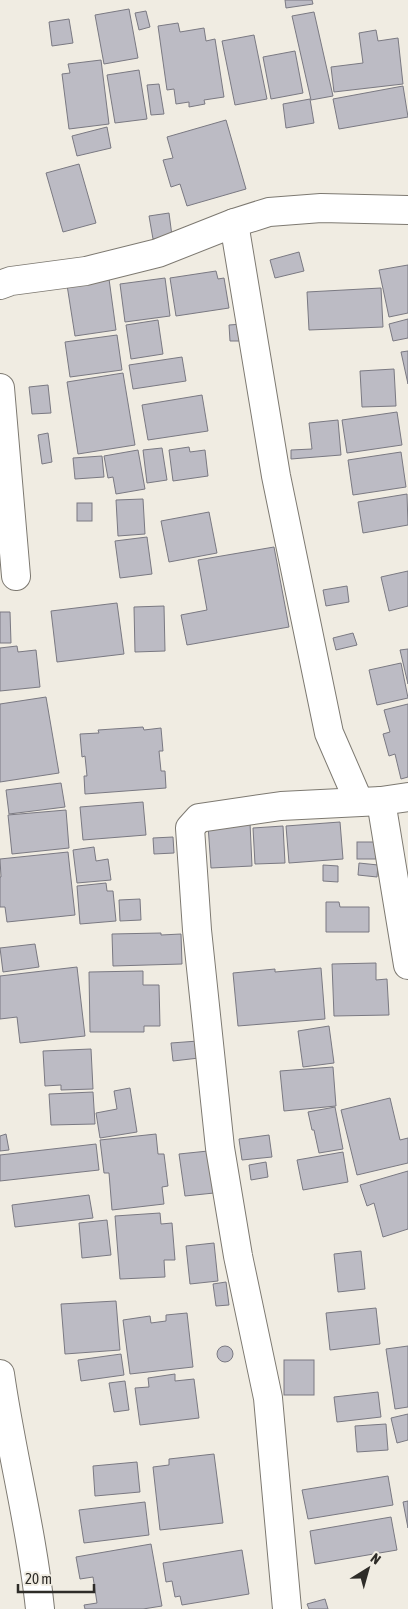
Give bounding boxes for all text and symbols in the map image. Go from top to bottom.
north arrow [343,1544,393,1594]
text: N [368,1550,384,1567]
scale bar [18,1562,94,1594]
text: 20 m [25,1570,52,1587]

